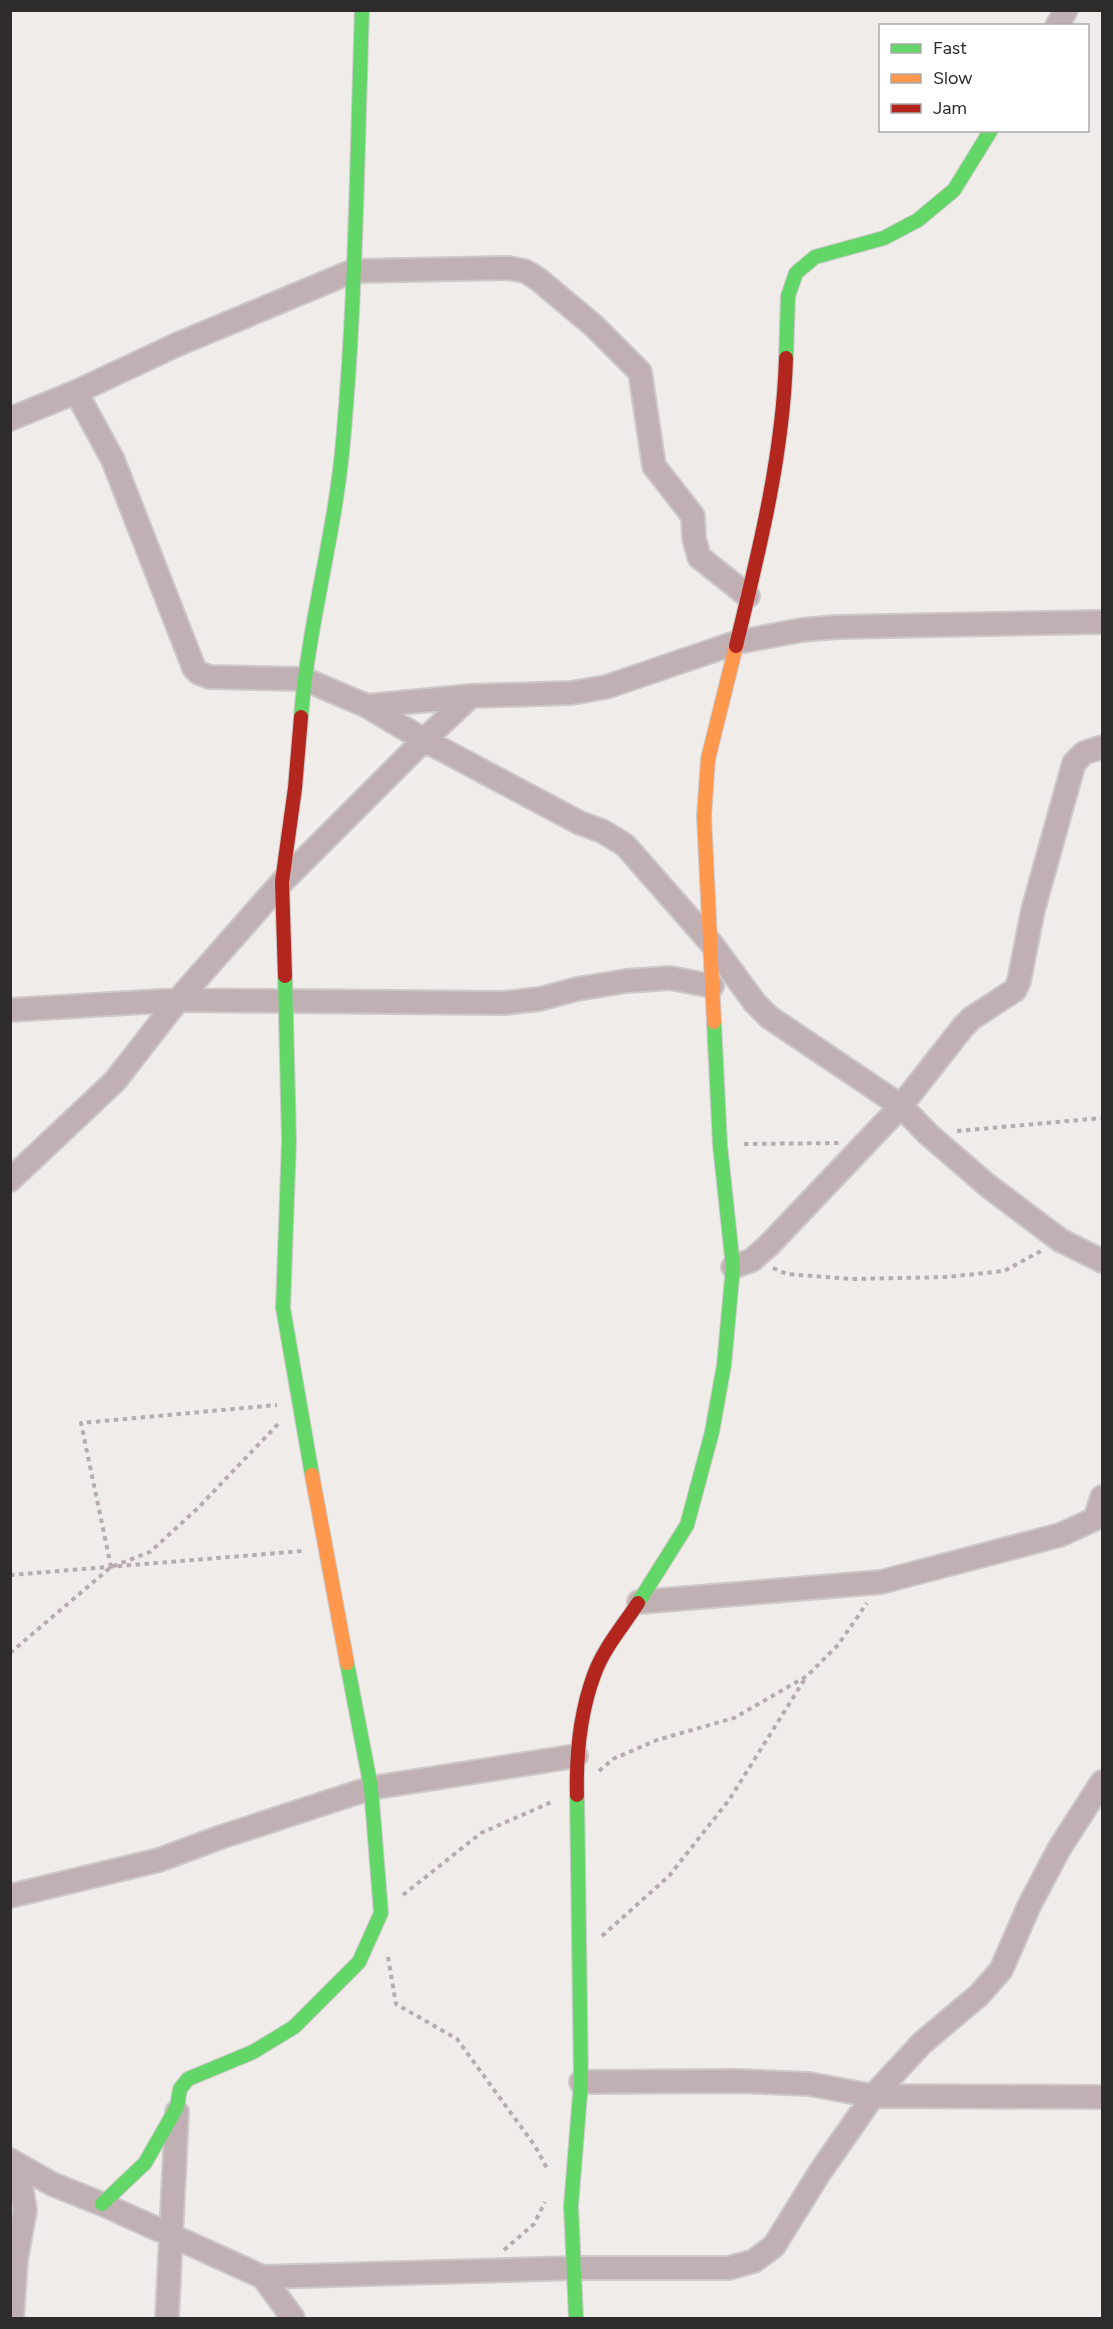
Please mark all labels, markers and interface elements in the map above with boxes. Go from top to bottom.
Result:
legend [879,24,1089,132]
text: Fast [933,37,967,59]
text: Slow [933,67,972,89]
text: Jam [933,97,967,119]

